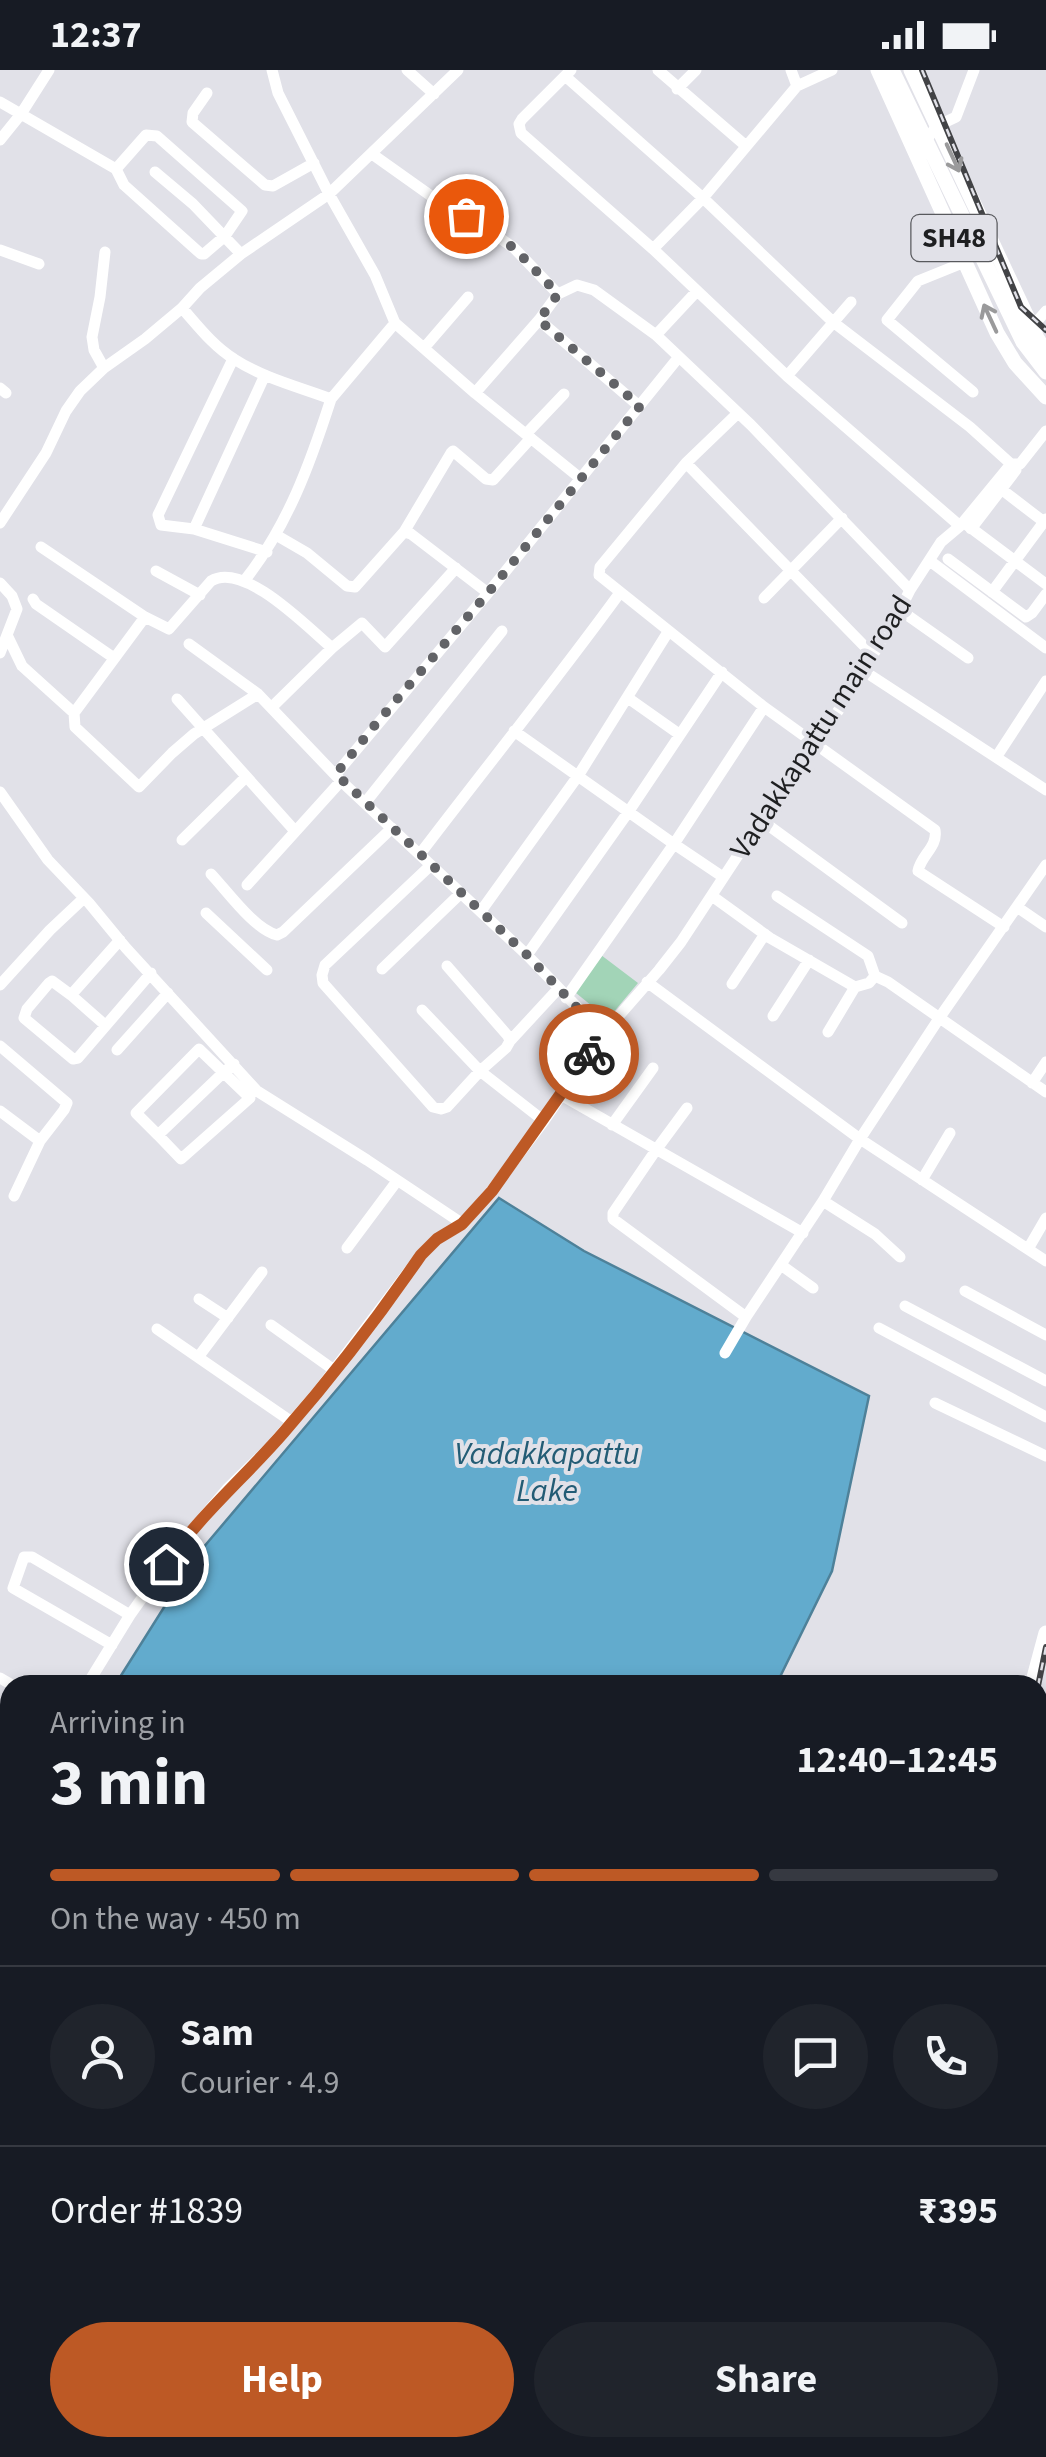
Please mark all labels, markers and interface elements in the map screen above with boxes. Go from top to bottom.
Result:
text: 12:37 [50,8,142,62]
one-way arrow [944,142,963,172]
pin [424,174,509,259]
icon: bag [439,189,494,244]
road number: SH48 [912,215,996,261]
one-way arrow [980,304,999,334]
street label: Vadakkapattu main road [719,587,923,867]
courier [539,1004,639,1104]
icon: bike [562,1027,617,1082]
water label: Vadakkapattu Lake [455,1431,639,1514]
pin [124,1522,209,1607]
icon: home [139,1537,194,1592]
text: Arriving in [50,1700,186,1746]
text: 12:40–12:45 [796,1733,998,1787]
text: 3 min [50,1737,208,1830]
text: On the way · 450 m [50,1896,301,1942]
button: person [50,2004,155,2109]
button: chat [763,2004,868,2109]
button: phone [893,2004,998,2109]
text: Sam [180,2006,254,2060]
text: Courier · 4.9 [180,2060,340,2106]
text: Order #1839 [50,2184,243,2238]
text: ₹395 [918,2184,998,2238]
button: Help [50,2322,514,2437]
button: Share [534,2322,998,2437]

